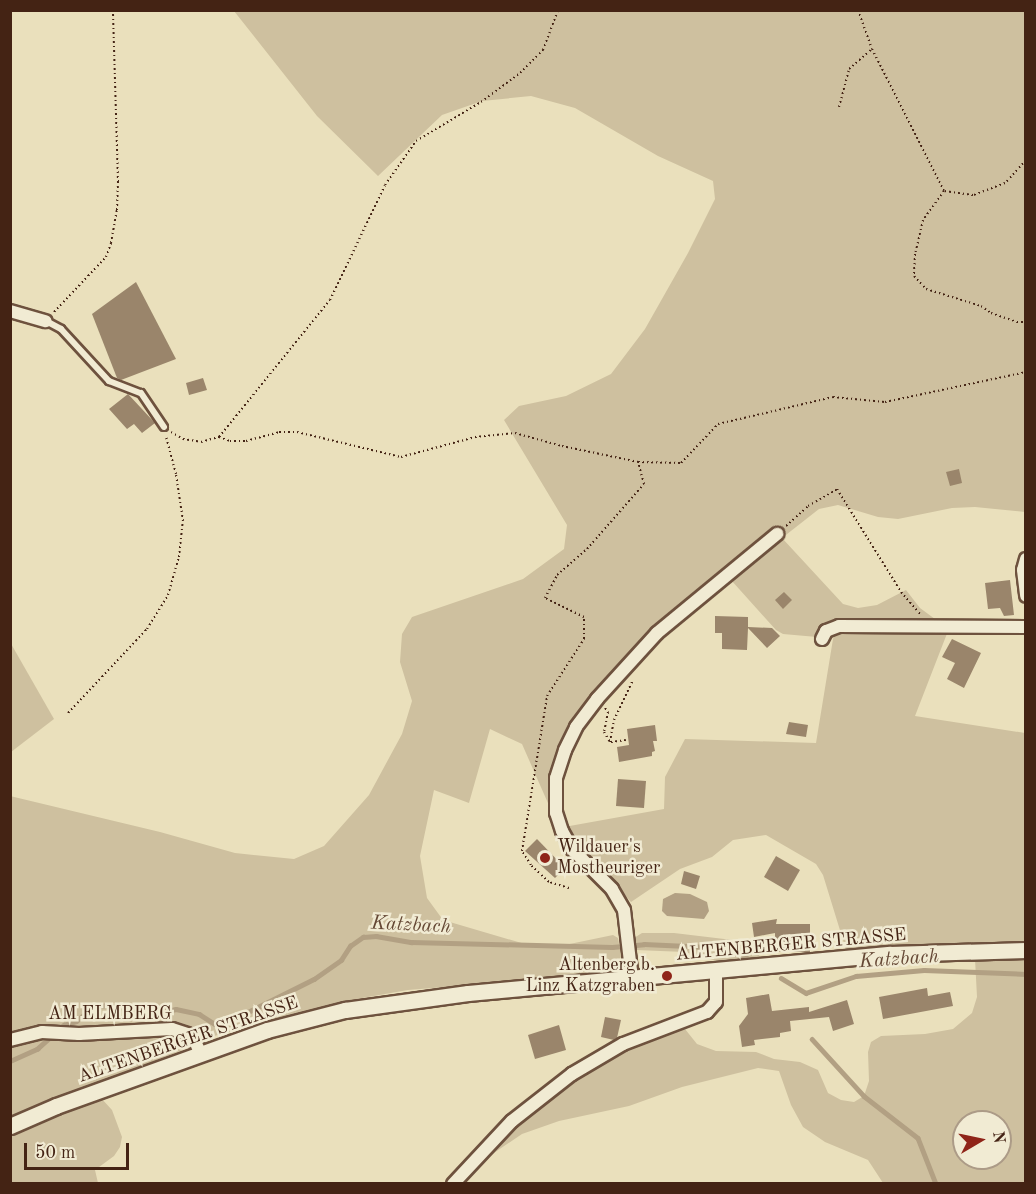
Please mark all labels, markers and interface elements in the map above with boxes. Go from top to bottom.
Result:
place label: Wildauer's Mostheuriger [557,837,660,880]
marker: Wildauer's Mostheuriger [538,851,552,865]
water label: Katzbach [370,912,452,940]
street label: ALTENBERGER STRASSE [675,924,907,966]
water label: Katzbach [858,945,940,975]
place label: Altenberg b. Linz Katzgraben [525,955,655,998]
marker: Altenberg b. Linz Katzgraben [660,969,674,983]
street label: ALTENBERGER STRASSE [75,992,301,1088]
street label: AM ELMBERG [48,1003,172,1025]
north arrow [952,1110,1012,1170]
text: N [989,1130,1007,1145]
scale bar [27,1131,132,1169]
text: 50 m [35,1144,75,1162]

